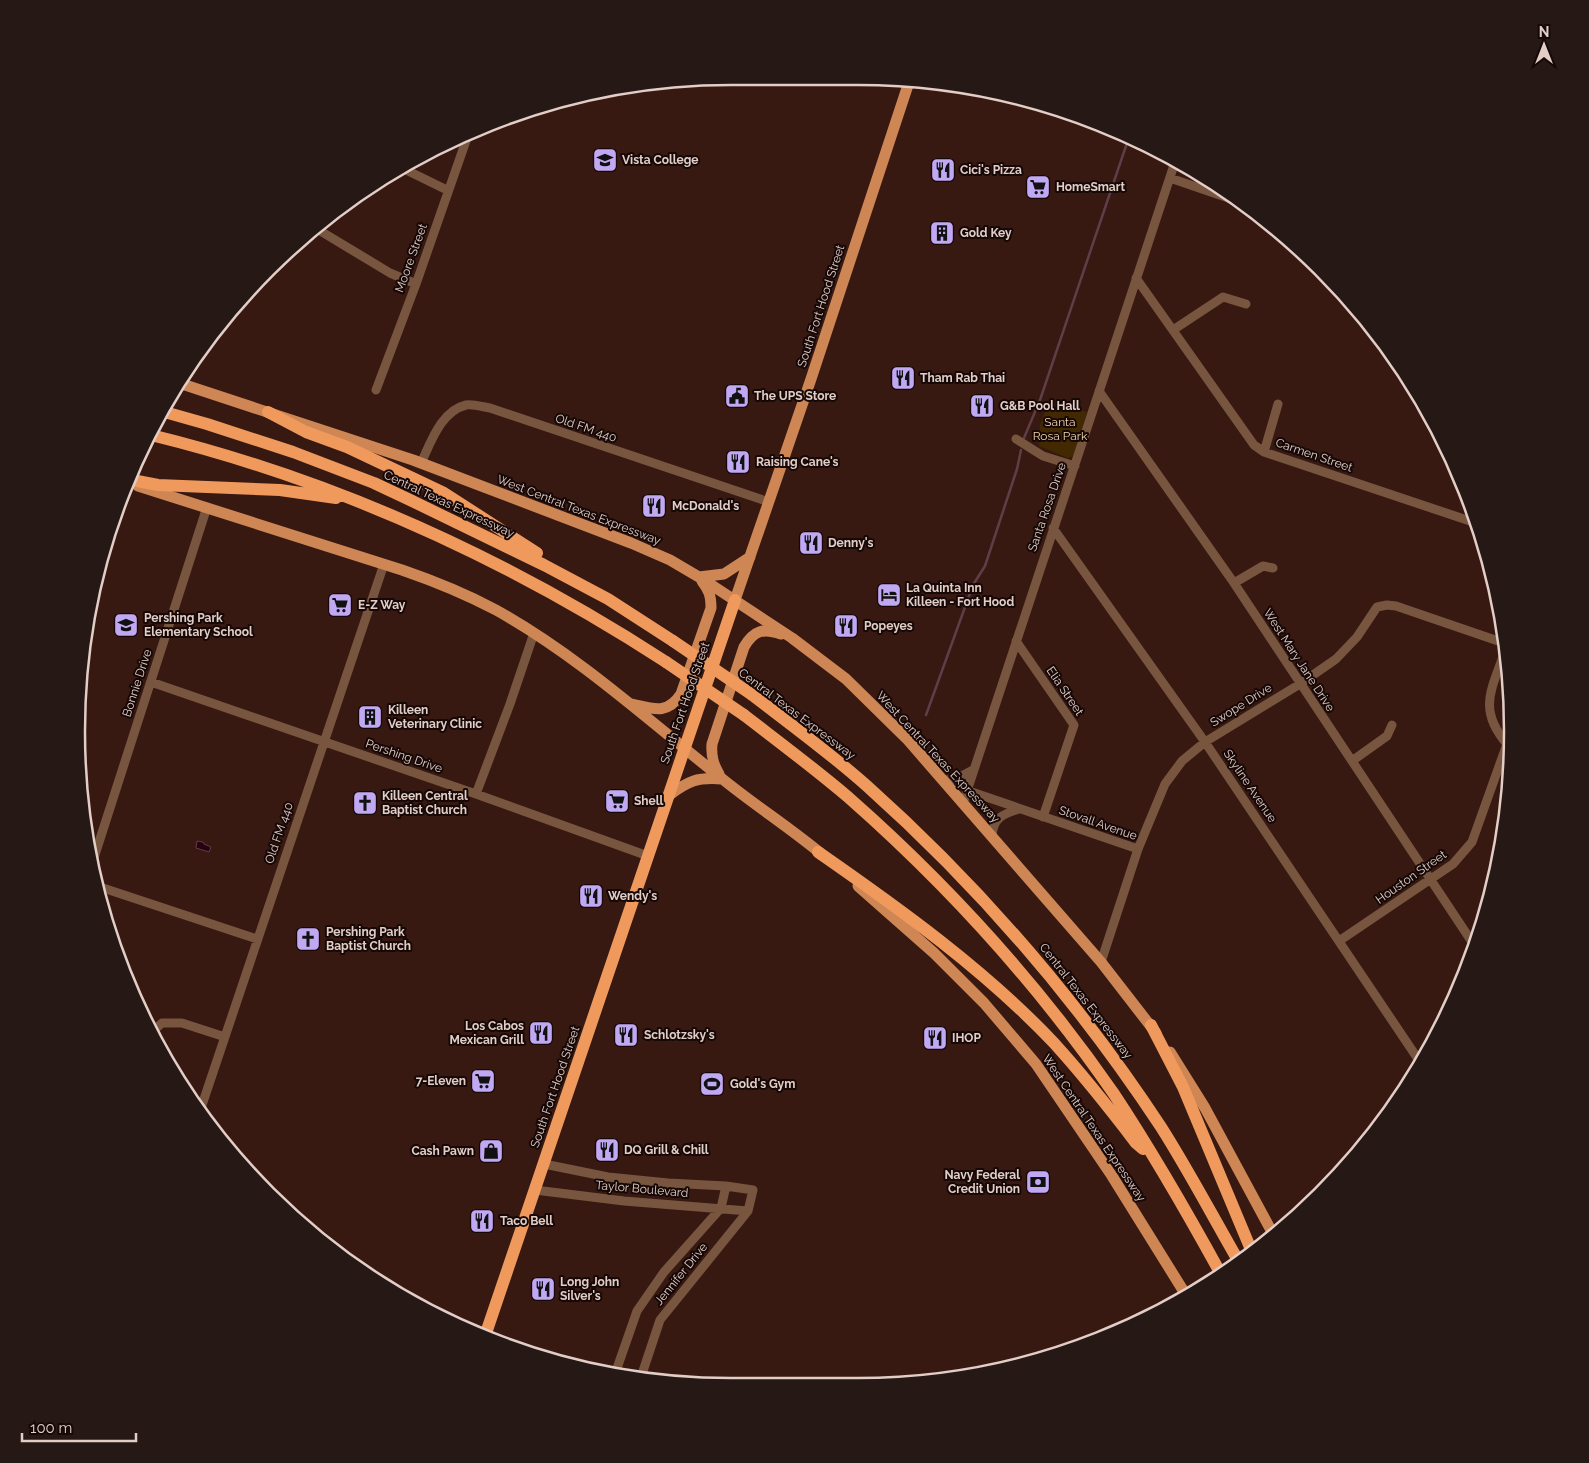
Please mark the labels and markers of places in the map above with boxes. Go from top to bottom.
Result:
school or university icon: Vista College [592,147,618,173]
place label: Vista College [622,153,699,167]
restaurant icon: Cici's Pizza [930,157,956,183]
place label: Cici's Pizza [960,163,1022,177]
supermarket icon: HomeSmart [1025,174,1051,200]
place label: HomeSmart [1056,180,1125,194]
building icon: Gold Key [929,220,955,246]
place label: Gold Key [960,226,1012,240]
restaurant icon: Tham Rab Thai [890,365,916,391]
place label: Tham Rab Thai [920,371,1005,385]
public building icon: The UPS Store [724,383,750,409]
place label: The UPS Store [754,389,836,403]
restaurant icon: G&B Pool Hall [969,393,995,419]
place label: G&B Pool Hall [1000,399,1080,413]
restaurant icon: Raising Cane's [725,449,751,475]
place label: Raising Cane's [756,455,839,469]
restaurant icon: McDonald's [641,493,667,519]
place label: McDonald's [672,499,739,513]
restaurant icon: Denny's [798,530,824,556]
place label: Denny's [828,536,873,550]
place label: La Quinta Inn Killeen - Fort Hood [906,581,1014,609]
hotel icon: La Quinta Inn Killeen - Fort Hood [876,582,902,608]
supermarket icon: E-Z Way [327,592,353,618]
place label: E-Z Way [358,598,406,612]
place label: Pershing Park Elementary School [144,611,253,639]
school or university icon: Pershing Park Elementary School [113,612,139,638]
restaurant icon: Popeyes [833,613,859,639]
place label: Popeyes [864,619,913,633]
place label: Killeen Veterinary Clinic [388,703,482,731]
building icon: Killeen Veterinary Clinic [357,704,383,730]
supermarket icon: Shell [604,788,630,814]
place label: Killeen Central Baptist Church [382,789,468,817]
church icon: Killeen Central Baptist Church [352,790,378,816]
place label: Shell [634,794,664,808]
restaurant icon: Wendy's [578,883,604,909]
place label: Wendy's [608,889,657,903]
place label: Pershing Park Baptist Church [326,925,411,953]
church icon: Pershing Park Baptist Church [295,926,321,952]
place label: Los Cabos Mexican Grill [450,1019,524,1047]
restaurant icon: Los Cabos Mexican Grill [528,1020,554,1046]
restaurant icon: Schlotzsky's [613,1022,639,1048]
restaurant icon: IHOP [922,1025,948,1051]
place label: Schlotzsky's [644,1028,715,1042]
place label: IHOP [952,1031,981,1045]
supermarket icon: 7-Eleven [470,1068,496,1094]
sports icon: Gold's Gym [699,1071,725,1097]
place label: 7-Eleven [416,1074,466,1088]
place label: Gold's Gym [730,1077,795,1091]
restaurant icon: DQ Grill & Chill [594,1137,620,1163]
shop icon: Cash Pawn [478,1138,504,1164]
place label: DQ Grill & Chill [624,1143,709,1157]
place label: Cash Pawn [411,1144,474,1158]
place label: Navy Federal Credit Union [945,1168,1020,1196]
bank icon: Navy Federal Credit Union [1025,1169,1051,1195]
restaurant icon: Taco Bell [469,1208,495,1234]
place label: Taco Bell [500,1214,553,1228]
place label: Long John Silver's [560,1275,619,1303]
restaurant icon: Long John Silver's [530,1276,556,1302]

